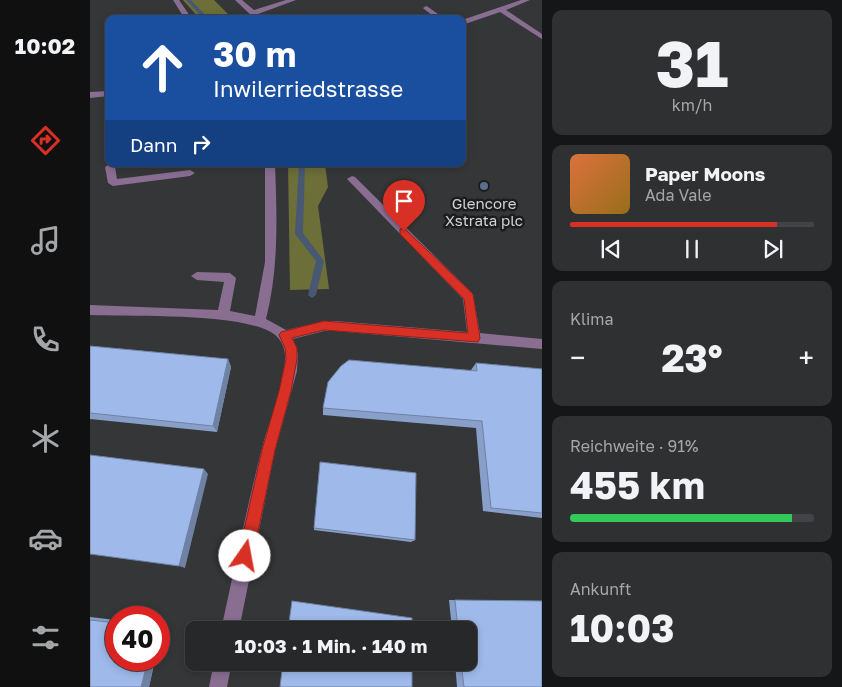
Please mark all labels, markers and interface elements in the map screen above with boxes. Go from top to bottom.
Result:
text: 31 [655,23,729,101]
text: 10:02 [15,32,75,59]
text: 30 m [213,33,296,75]
icon: ahead [130,35,195,100]
text: Inwilerriedstrasse [213,75,403,102]
text: km/h [672,95,712,115]
icon: directions [28,123,63,158]
icon: right [187,130,215,158]
text: Dann [130,133,177,156]
text: Paper Moons [645,162,765,185]
pin [383,180,425,231]
marker: Glencore Xstrata plc [478,180,490,192]
text: Ada Vale [645,185,711,205]
icon: arrive [390,187,418,215]
place label: Glencore Xstrata plc [445,194,523,229]
icon: music [28,223,63,258]
icon: previous [597,235,625,263]
icon: pause [678,235,706,263]
icon: next [759,235,787,263]
text: Klima [570,309,614,329]
icon: phone [28,322,63,357]
text: 23° [661,335,723,380]
text: − [570,341,585,374]
text: + [799,341,814,374]
icon: climate [28,421,63,456]
text: Reichweite · 91% [570,436,698,456]
text: 455 km [570,462,705,507]
icon: car [28,521,63,556]
position arrow [218,529,270,581]
text: Ankunft [570,579,632,599]
text: 10:03 [570,605,674,650]
speed limit sign: 40 [105,606,170,671]
icon: filters [28,620,63,655]
text: 10:03 · 1 Min. · 140 m [235,634,427,657]

